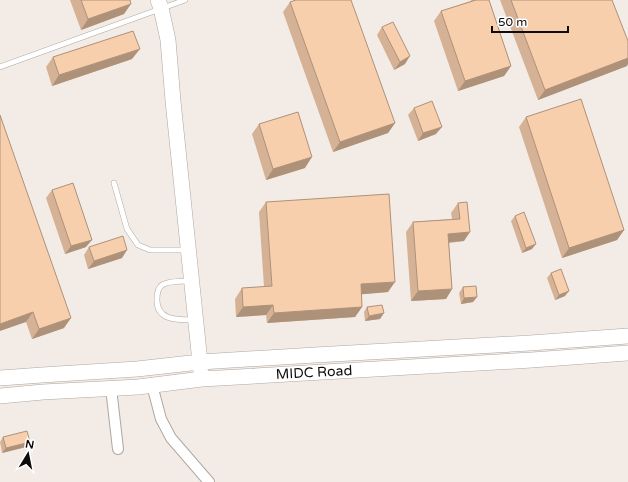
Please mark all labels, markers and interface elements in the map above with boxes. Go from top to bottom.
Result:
scale bar [492,8,568,34]
text: 50 m [498,15,527,29]
street label: MIDC Road [275,362,353,383]
north arrow [8,434,48,474]
text: N [24,437,35,452]

